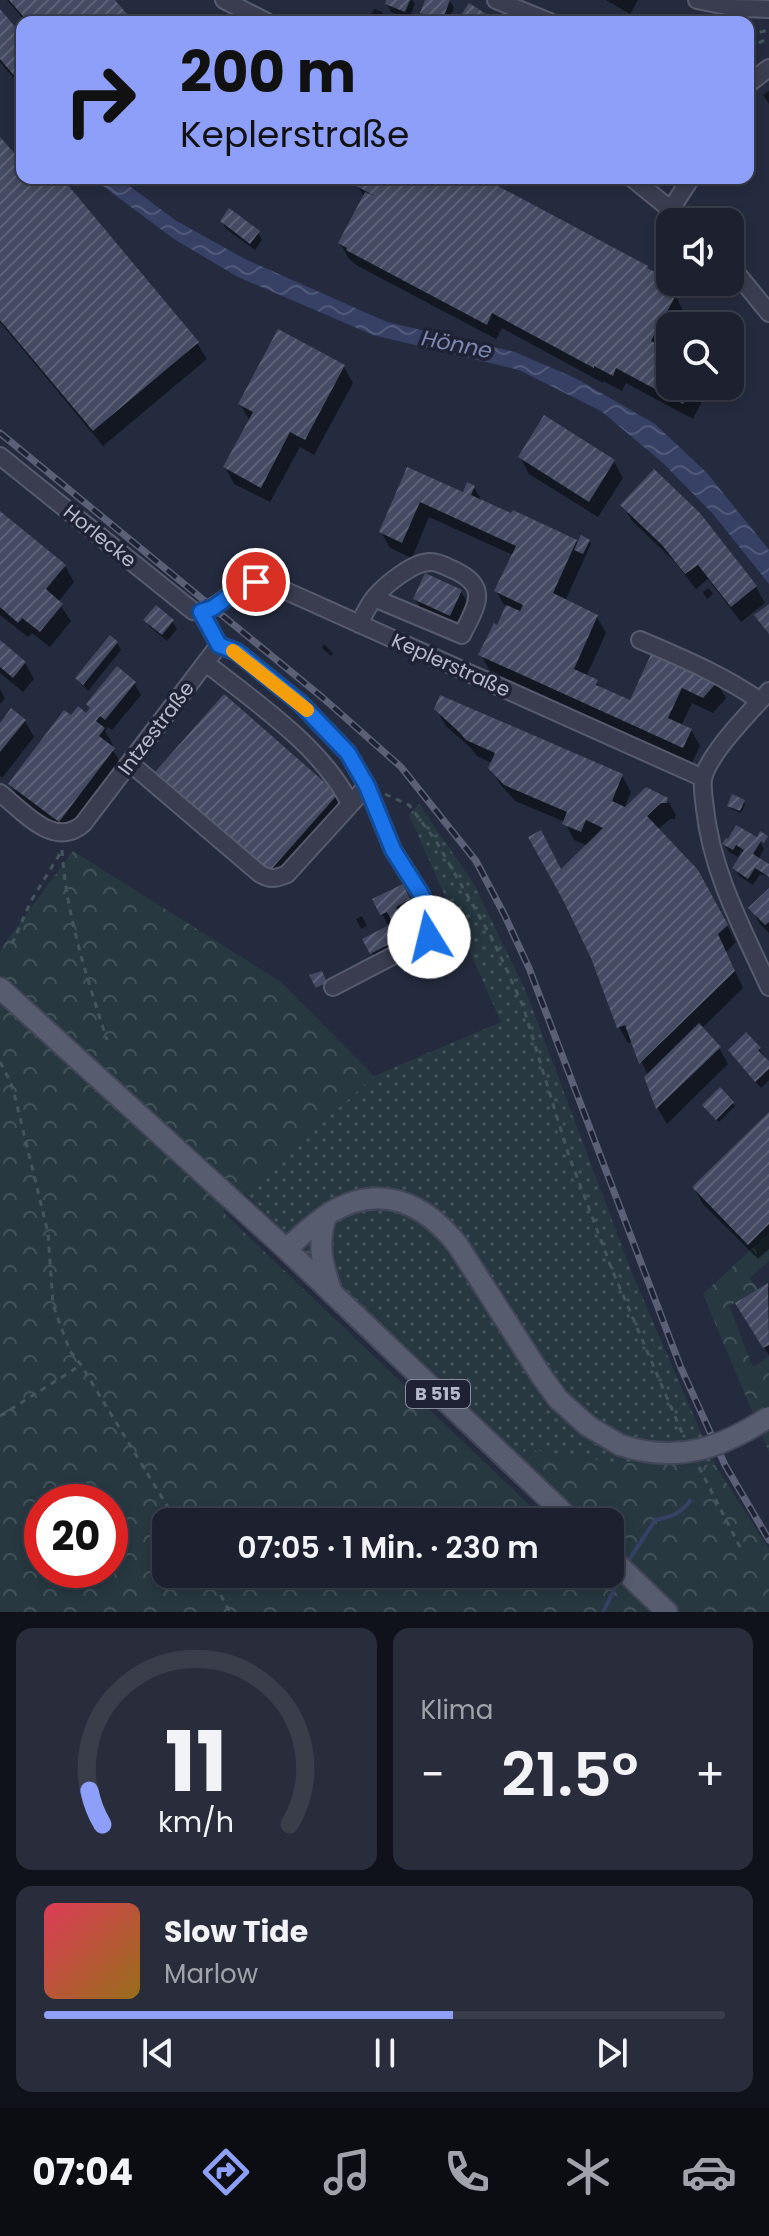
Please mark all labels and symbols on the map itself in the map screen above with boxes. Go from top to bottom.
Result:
water label: Hönne [419,322,495,366]
street label: Horlecke [58,498,142,574]
pin [222,548,290,616]
street label: Keplerstraße [387,626,515,704]
street label: Intzestraße [111,675,201,781]
position arrow [387,895,471,979]
road number: B 515 [406,1380,470,1408]
speed limit sign: 20 [24,1484,128,1588]

